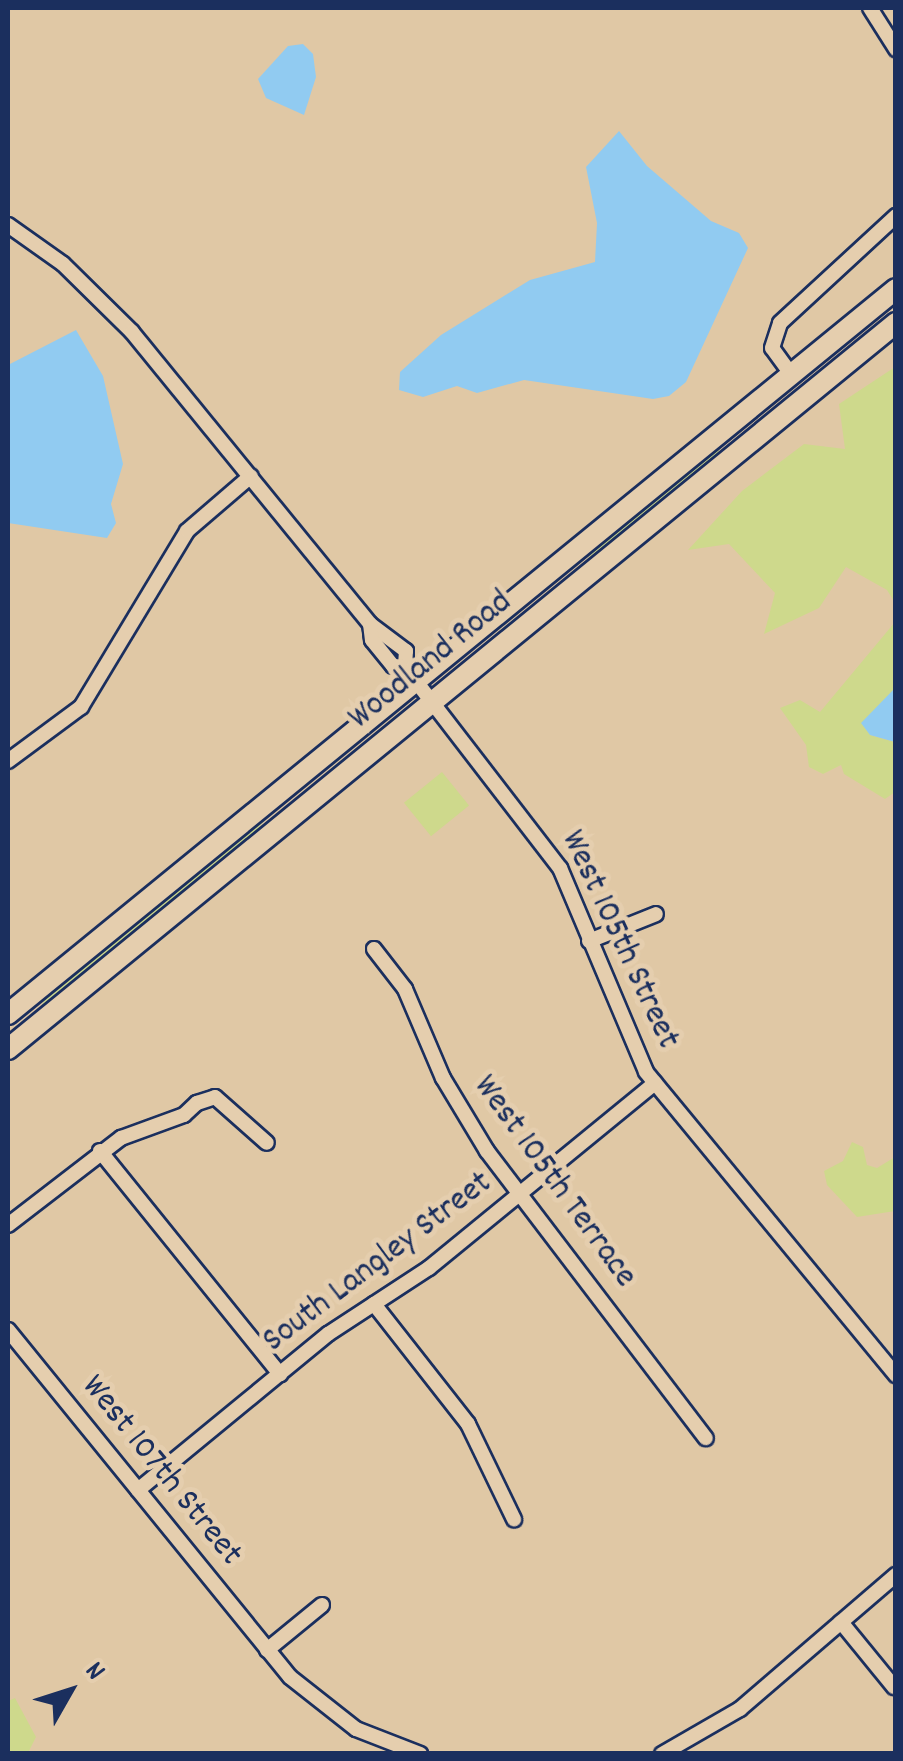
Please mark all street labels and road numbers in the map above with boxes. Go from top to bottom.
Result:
street label: Woodland Road [341,582,521,740]
street label: West 105th Street [550,824,688,1056]
street label: West 105th Terrace [463,1068,645,1296]
street label: South Langley Street [255,1163,501,1363]
street label: West 107th Street [71,1367,251,1575]

